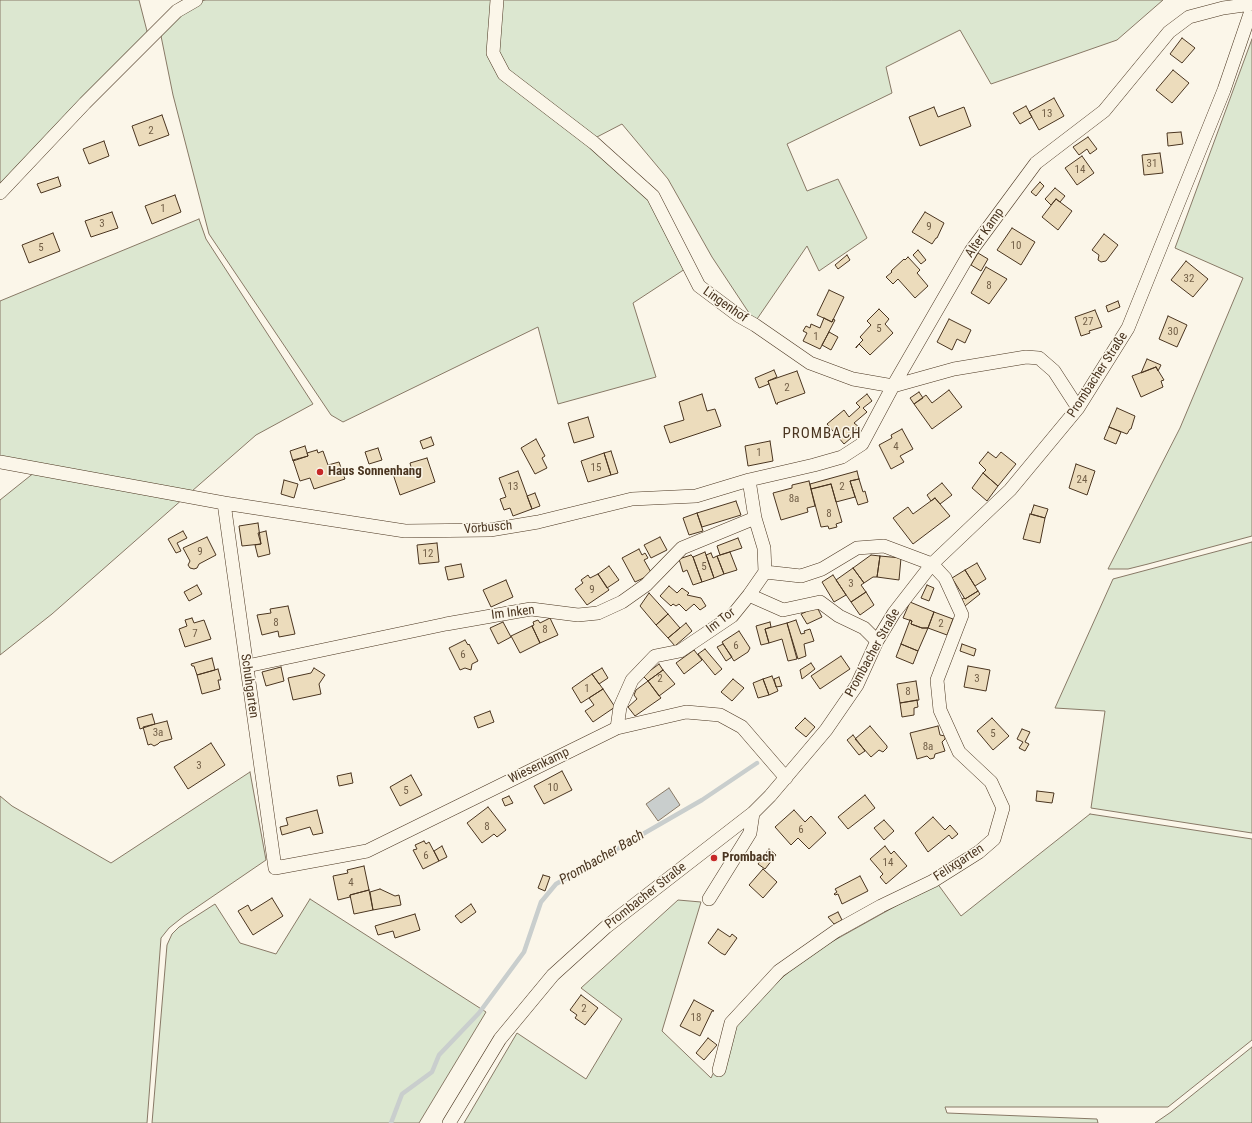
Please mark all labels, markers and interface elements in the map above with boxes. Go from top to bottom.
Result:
house number: 13 [1042,107,1052,121]
house number: 2 [148,124,154,138]
house number: 31 [1147,157,1157,171]
house number: 14 [1075,163,1085,177]
house number: 1 [160,202,166,216]
street label: Alter Kamp [962,205,1008,261]
house number: 3 [99,217,105,231]
house number: 9 [926,220,932,234]
house number: 10 [1011,239,1021,253]
house number: 5 [38,241,44,255]
house number: 32 [1184,272,1194,286]
house number: 8 [986,279,992,293]
street label: Lingenhof [700,284,750,326]
house number: 27 [1083,315,1093,329]
house number: 5 [876,322,882,336]
house number: 30 [1168,325,1178,339]
street label: Prombacher Straße [1065,329,1131,421]
house number: 1 [813,330,819,344]
house number: 2 [784,381,790,395]
district label: PROMBACH [782,425,862,443]
house number: 4 [893,440,899,454]
house number: 1 [756,446,762,460]
house number: 15 [591,461,601,475]
place label: Haus Sonnenhang [328,464,422,480]
marker: Haus Sonnenhang [315,467,325,477]
house number: 24 [1077,473,1087,487]
house number: 13 [508,480,518,494]
house number: 2 [839,480,845,494]
house number: 8a [789,492,799,506]
house number: 8 [826,507,832,521]
street label: Vorbusch [463,518,513,538]
house number: 9 [197,545,203,559]
house number: 12 [423,547,433,561]
house number: 5 [701,560,707,574]
house number: 3 [848,577,854,591]
house number: 9 [589,583,595,597]
street label: Im Inken [490,603,536,623]
street label: Im Tor [703,605,739,637]
street label: Prombacher Straße [842,606,904,700]
house number: 8 [273,616,279,630]
house number: 2 [938,617,944,631]
house number: 8 [542,623,548,637]
house number: 7 [192,627,198,641]
house number: 6 [733,639,739,653]
house number: 6 [460,648,466,662]
street label: Schuhgarten [237,653,261,719]
house number: 2 [657,672,663,686]
house number: 3 [974,672,980,686]
house number: 1 [584,682,590,696]
house number: 8 [905,685,911,699]
house number: 3a [153,726,163,740]
house number: 5 [990,727,996,741]
house number: 8a [923,740,933,754]
street label: Wiesenkamp [506,745,572,787]
house number: 3 [196,759,202,773]
house number: 10 [548,781,558,795]
house number: 5 [403,784,409,798]
house number: 8 [484,820,490,834]
house number: 6 [798,823,804,837]
water label: Prombacher Bach [557,827,647,889]
street label: Felixgarten [931,841,987,885]
house number: 6 [423,849,429,863]
place label: Prombach [722,850,775,866]
marker: Prombach [709,853,719,863]
house number: 14 [883,856,893,870]
street label: Prombacher Straße [602,859,690,933]
house number: 4 [348,876,354,890]
house number: 2 [581,1002,587,1016]
house number: 18 [691,1011,701,1025]

